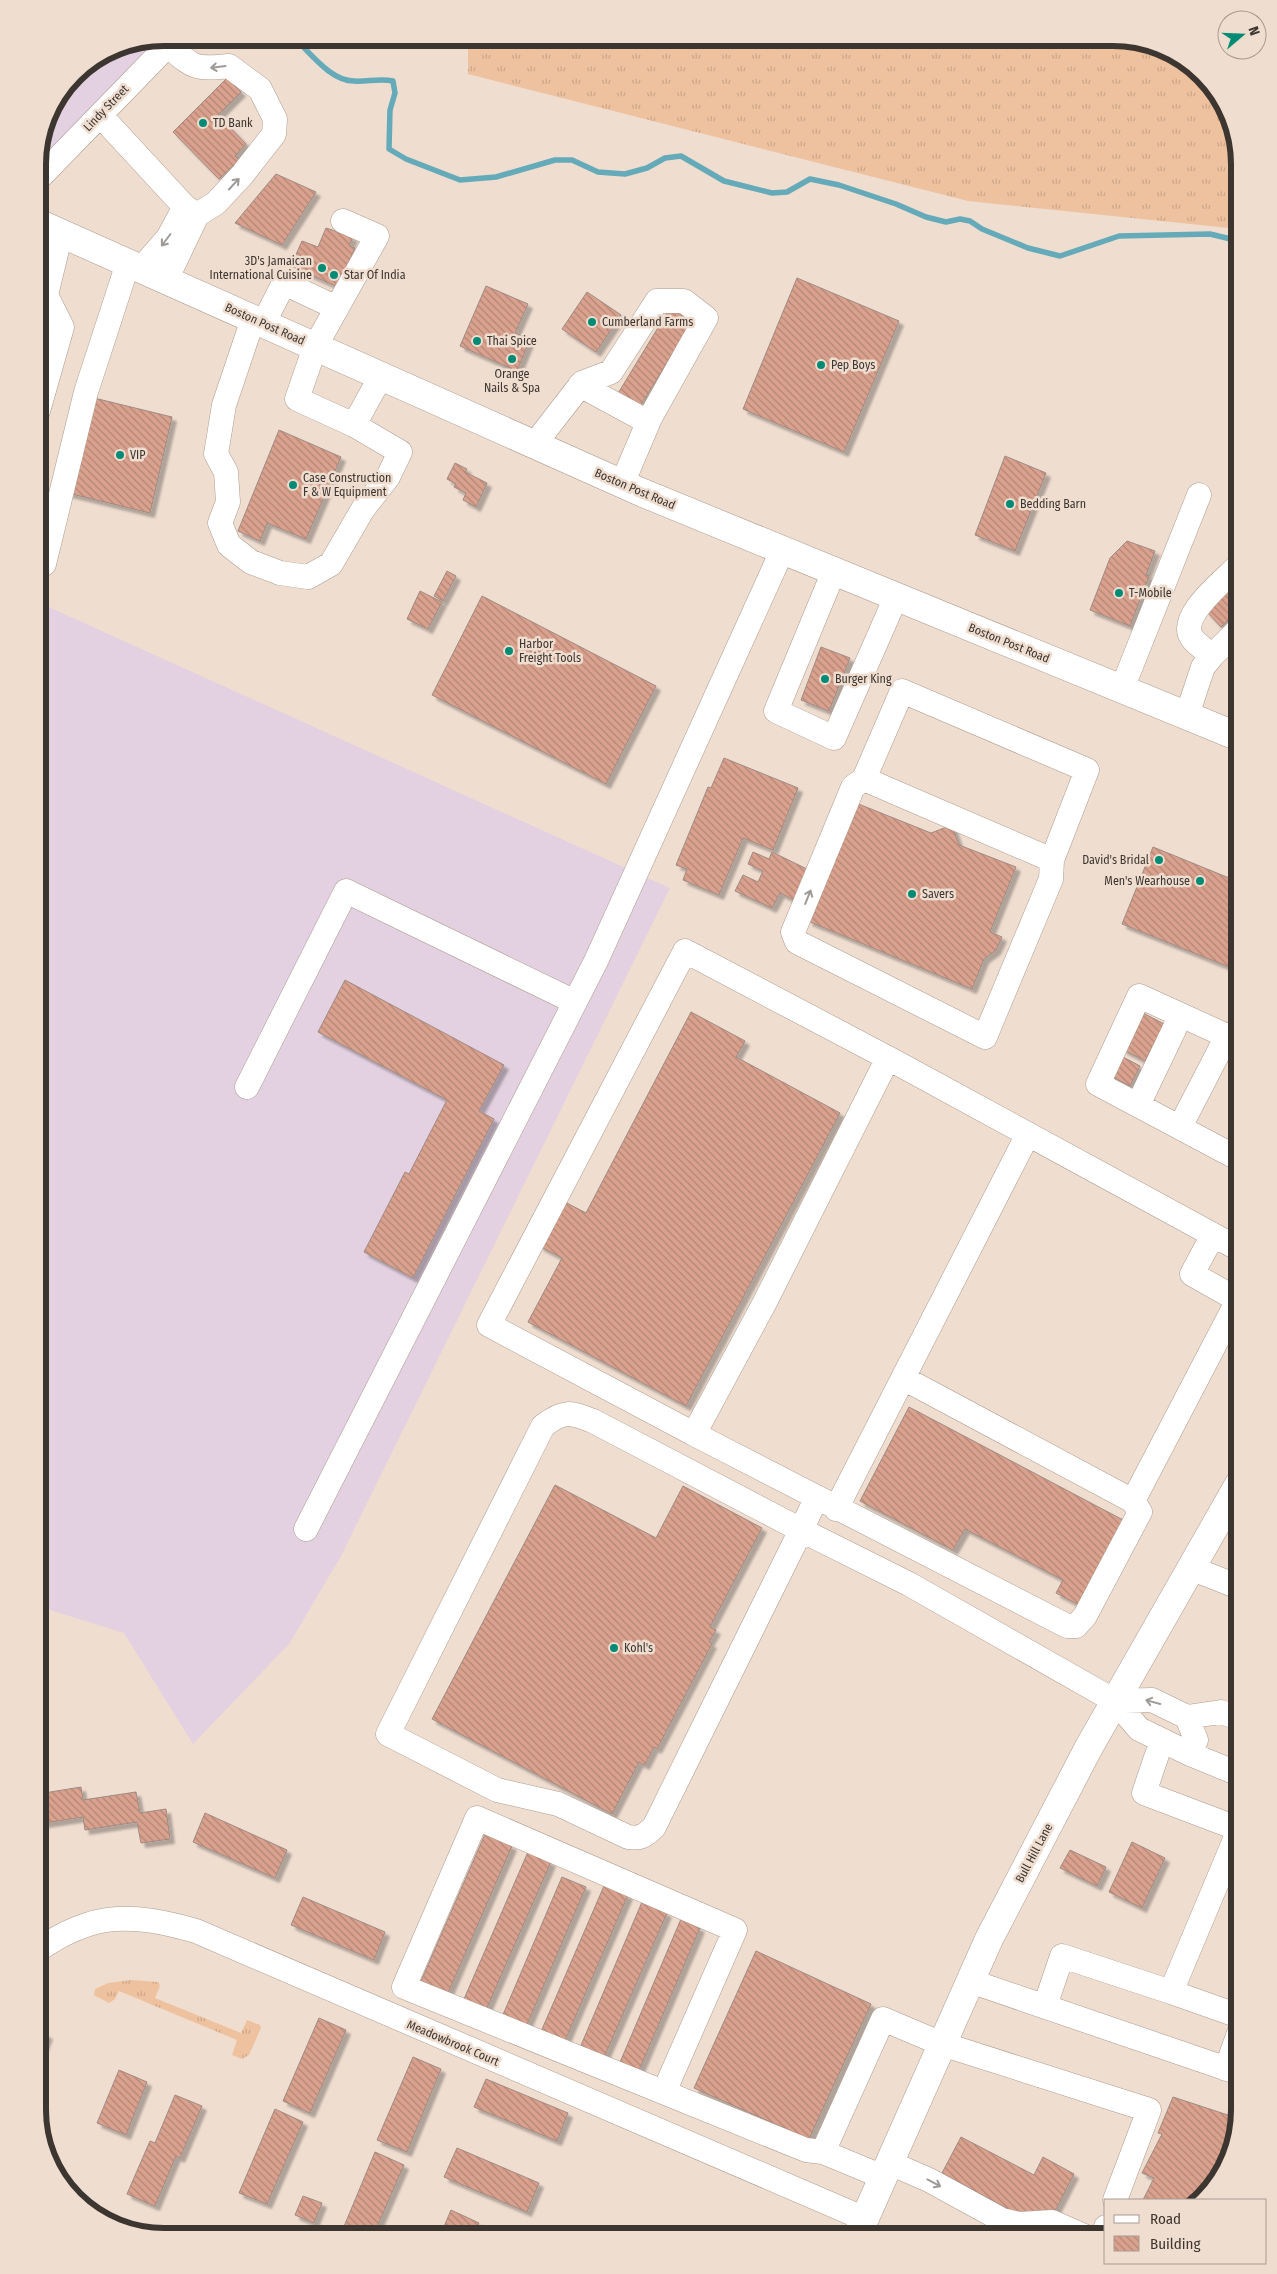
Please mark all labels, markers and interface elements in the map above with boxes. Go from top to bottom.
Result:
north arrow [1217,10,1267,60]
text: N [1244,24,1263,38]
one-way arrow [210,62,226,72]
street label: Lindy Street [81,82,132,134]
place label: TD Bank [213,116,253,130]
marker: TD Bank [197,117,209,129]
one-way arrow [228,177,240,190]
one-way arrow [161,233,171,247]
place label: 3D's Jamaican International Cuisine [210,254,312,282]
marker: 3D's Jamaican International Cuisine [316,262,328,274]
place label: Star Of India [344,268,406,282]
marker: Star Of India [328,269,340,281]
street label: Boston Post Road [223,300,307,348]
place label: Cumberland Farms [602,315,693,329]
marker: Cumberland Farms [586,316,598,328]
place label: Thai Spice [487,334,537,348]
marker: Thai Spice [471,335,483,347]
marker: Orange Nails & Spa [506,353,518,365]
place label: Pep Boys [831,358,875,372]
marker: Pep Boys [815,359,827,371]
place label: Orange Nails & Spa [484,367,540,395]
place label: VIP [130,448,146,462]
marker: VIP [114,449,126,461]
street label: Boston Post Road [593,466,677,512]
place label: Case Construction F & W Equipment [303,471,391,499]
marker: Case Construction F & W Equipment [287,479,299,491]
place label: Bedding Barn [1020,497,1086,511]
marker: Bedding Barn [1004,498,1016,510]
place label: T-Mobile [1129,586,1172,600]
marker: T-Mobile [1113,587,1125,599]
street label: Boston Post Road [966,620,1052,666]
place label: Harbor Freight Tools [519,637,581,665]
marker: Harbor Freight Tools [503,645,515,657]
place label: Burger King [835,672,892,686]
marker: Burger King [819,673,831,685]
place label: David's Bridal [1082,853,1149,867]
marker: David's Bridal [1153,854,1165,866]
place label: Men's Wearhouse [1104,874,1190,888]
marker: Men's Wearhouse [1194,875,1206,887]
place label: Savers [922,887,954,901]
marker: Savers [906,888,918,900]
one-way arrow [804,890,813,905]
place label: Kohl's [624,1641,653,1655]
marker: Kohl's [608,1642,620,1654]
one-way arrow [1145,1697,1161,1706]
street label: Bull Hill Lane [1013,1821,1055,1885]
street label: Meadowbrook Court [405,2017,501,2069]
one-way arrow [927,2178,942,2188]
legend [1104,2199,1267,2264]
text: Road [1150,2210,1181,2228]
text: Building [1150,2235,1201,2253]

